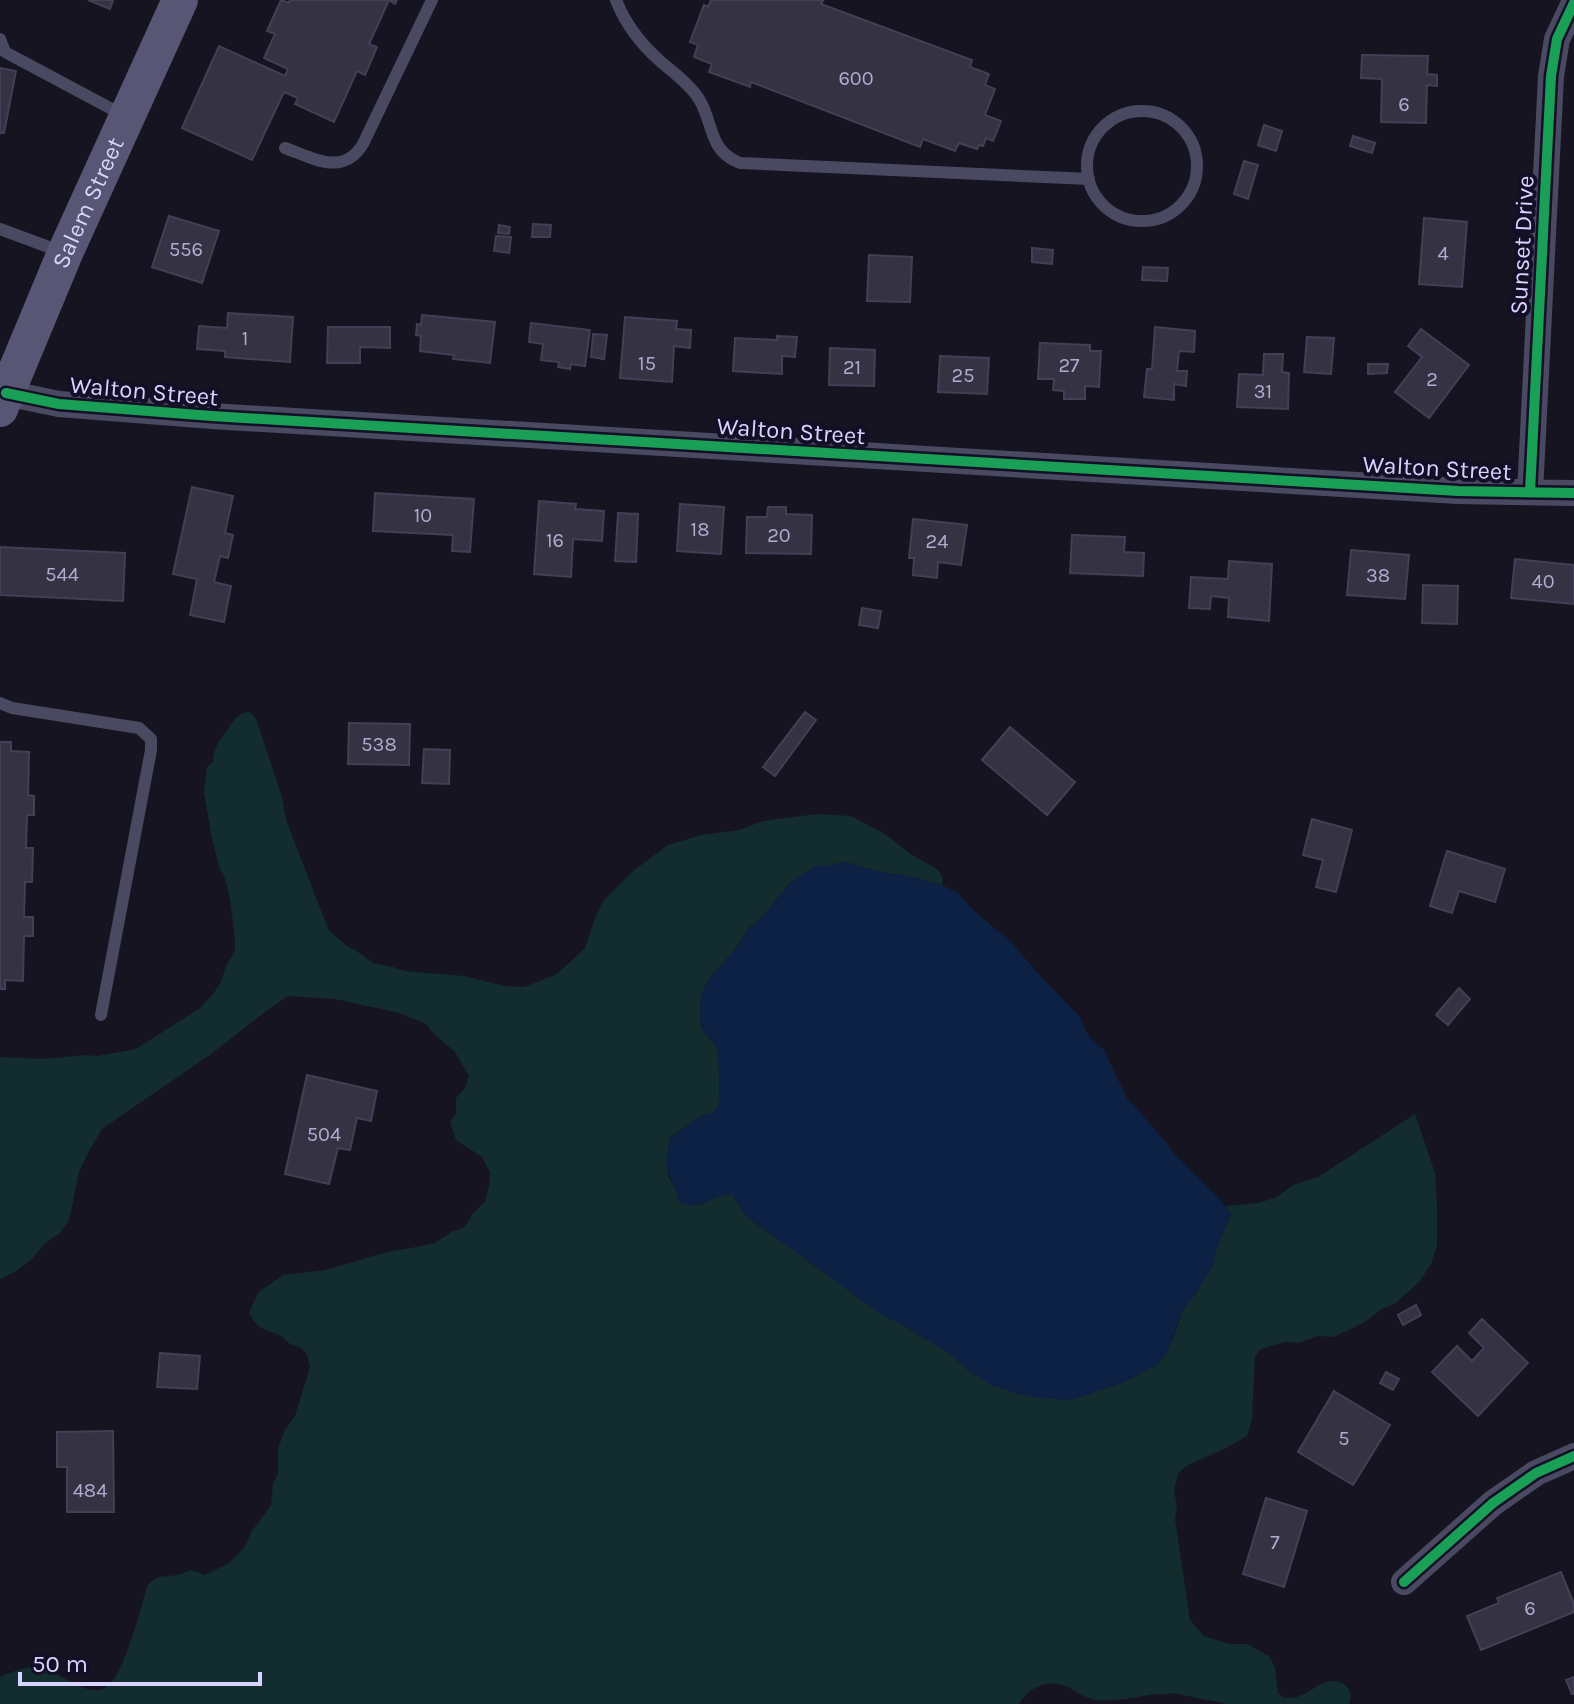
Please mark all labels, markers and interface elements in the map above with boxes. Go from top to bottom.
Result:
house number: 600 [838,67,874,90]
house number: 6 [1398,93,1410,116]
street label: Salem Street [46,133,130,273]
street label: Sunset Drive [1504,175,1540,315]
house number: 556 [169,238,203,261]
house number: 4 [1437,242,1449,265]
house number: 1 [242,327,248,350]
house number: 15 [638,352,656,375]
house number: 27 [1059,354,1080,377]
house number: 21 [843,356,861,379]
house number: 25 [952,364,974,387]
house number: 2 [1426,368,1438,391]
street label: Walton Street [69,371,219,411]
house number: 31 [1254,380,1272,403]
street label: Walton Street [716,412,866,450]
street label: Walton Street [1362,450,1512,486]
house number: 10 [414,504,432,527]
house number: 18 [691,518,709,541]
house number: 20 [767,524,791,547]
house number: 16 [546,529,564,552]
house number: 24 [926,530,948,553]
house number: 544 [45,563,79,586]
house number: 38 [1366,564,1390,587]
house number: 40 [1531,570,1555,593]
house number: 538 [361,733,397,756]
house number: 504 [307,1123,341,1146]
house number: 5 [1338,1427,1350,1450]
house number: 484 [73,1479,107,1502]
house number: 7 [1270,1531,1280,1554]
house number: 6 [1524,1597,1536,1620]
scale bar [20,1636,260,1686]
text: 50 m [32,1650,88,1678]

